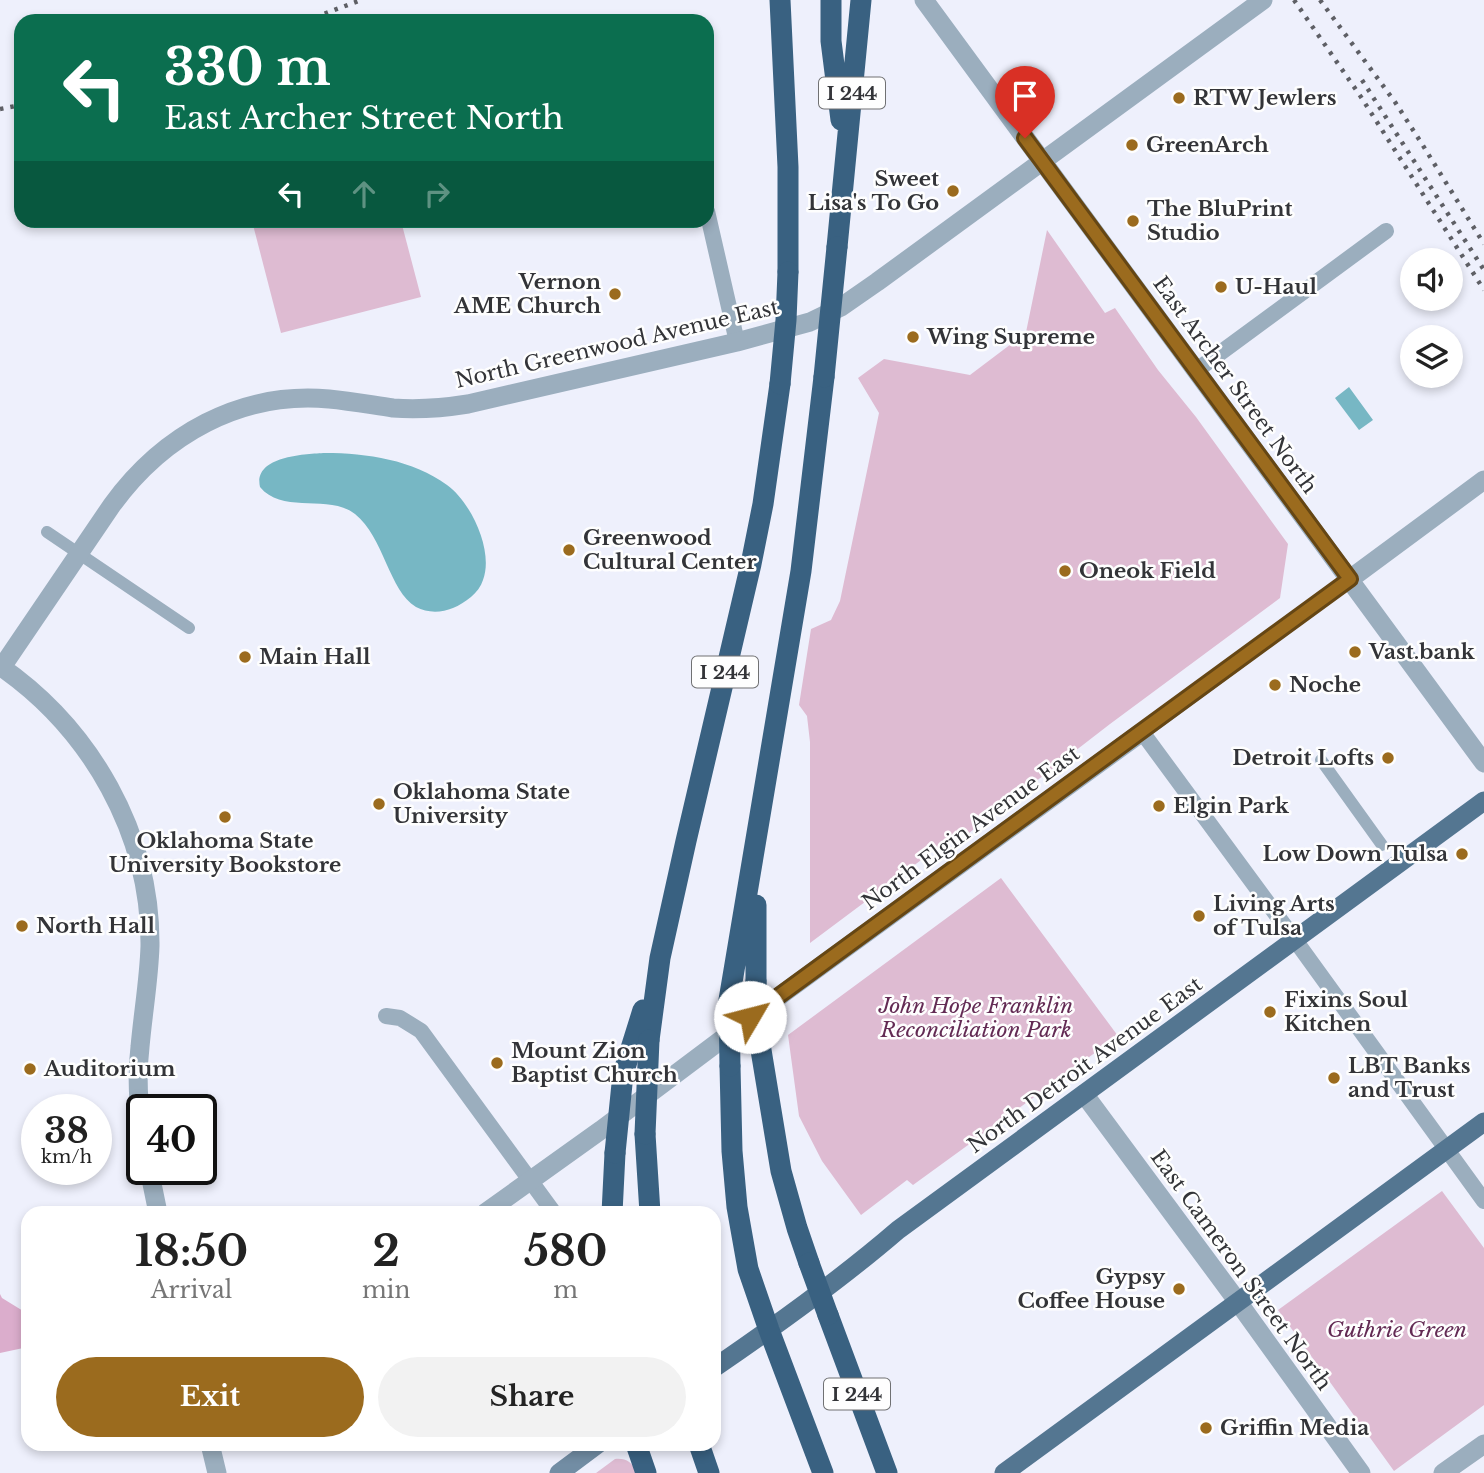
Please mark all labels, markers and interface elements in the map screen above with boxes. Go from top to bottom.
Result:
text: 330 m [164,37,331,98]
icon: left [49,42,140,133]
pin [995,66,1055,138]
icon: arrive [1006,77,1044,115]
road number: I 244 [819,78,885,108]
place label: RTW Jewlers [1193,85,1337,111]
marker: RTW Jewlers [1171,90,1187,106]
text: East Archer Street North [164,98,564,138]
place label: GreenArch [1146,132,1269,158]
marker: GreenArch [1124,137,1140,153]
place label: Sweet Lisa's To Go [808,166,939,216]
icon: left [272,175,310,213]
icon: ahead [345,175,383,213]
icon: right [418,175,456,213]
marker: Sweet Lisa's To Go [945,183,961,199]
place label: The BluPrint Studio [1147,196,1293,246]
marker: The BluPrint Studio [1125,213,1141,229]
map controls [1400,248,1463,388]
button: sound [1400,248,1463,311]
place label: Vernon AME Church [453,269,601,319]
street label: East Archer Street North [1147,271,1323,499]
place label: U-Haul [1235,274,1317,300]
marker: U-Haul [1213,279,1229,295]
marker: Vernon AME Church [607,286,623,302]
street label: North Greenwood Avenue East [453,294,781,394]
place label: Wing Supreme [926,324,1095,350]
button: layers [1400,325,1463,388]
marker: Wing Supreme [905,329,921,345]
place label: Greenwood Cultural Center [583,525,757,575]
marker: Greenwood Cultural Center [561,542,577,558]
place label: Oneok Field [1079,558,1216,584]
marker: Oneok Field [1057,563,1073,579]
place label: Vast.bank [1368,639,1476,665]
place label: Main Hall [259,644,371,670]
marker: Vast.bank [1347,644,1363,660]
marker: Main Hall [237,649,253,665]
road number: I 244 [692,656,758,688]
place label: Noche [1289,672,1361,698]
marker: Noche [1267,677,1283,693]
street label: North Elgin Avenue East [857,740,1085,916]
place label: Detroit Lofts [1232,745,1374,771]
marker: Detroit Lofts [1380,750,1396,766]
place label: Oklahoma State University [393,779,570,829]
place label: Elgin Park [1173,793,1290,819]
marker: Oklahoma State University [371,796,387,812]
marker: Elgin Park [1151,798,1167,814]
marker: Oklahoma State University Bookstore [217,809,233,825]
place label: Oklahoma State University Bookstore [109,828,341,878]
place label: Low Down Tulsa [1262,841,1448,867]
marker: Low Down Tulsa [1454,846,1470,862]
place label: Living Arts of Tulsa [1213,891,1335,941]
marker: Living Arts of Tulsa [1191,908,1207,924]
place label: North Hall [36,913,155,939]
marker: North Hall [14,918,30,934]
street label: North Detroit Avenue East [963,971,1207,1159]
position arrow [713,980,787,1054]
place label: Fixins Soul Kitchen [1284,987,1409,1037]
park label: John Hope Franklin Reconciliation Park [878,993,1073,1043]
marker: Fixins Soul Kitchen [1262,1004,1278,1020]
place label: Mount Zion Baptist Church [511,1038,678,1088]
place label: LBT Banks and Trust [1348,1053,1471,1103]
marker: Mount Zion Baptist Church [489,1055,505,1071]
place label: Auditorium [43,1056,176,1082]
marker: Auditorium [22,1061,38,1077]
marker: LBT Banks and Trust [1326,1070,1342,1086]
speed limit sign: 40 [126,1094,217,1185]
text: 38 [44,1109,89,1152]
street label: East Cameron Street North [1145,1145,1337,1395]
text: km/h [41,1146,92,1168]
text: 18:50 [135,1225,248,1277]
text: 2 [372,1225,400,1277]
text: 580 [524,1225,607,1277]
place label: Gypsy Coffee House [1018,1264,1165,1314]
text: Arrival [151,1276,232,1304]
text: min [362,1276,410,1304]
text: m [553,1276,578,1304]
marker: Gypsy Coffee House [1171,1281,1187,1297]
park label: Guthrie Green [1327,1317,1467,1343]
button: Exit [56,1357,364,1437]
button: Share [378,1357,686,1437]
road number: I 244 [824,1378,890,1410]
place label: Griffin Media [1220,1415,1369,1441]
marker: Griffin Media [1198,1420,1214,1436]

